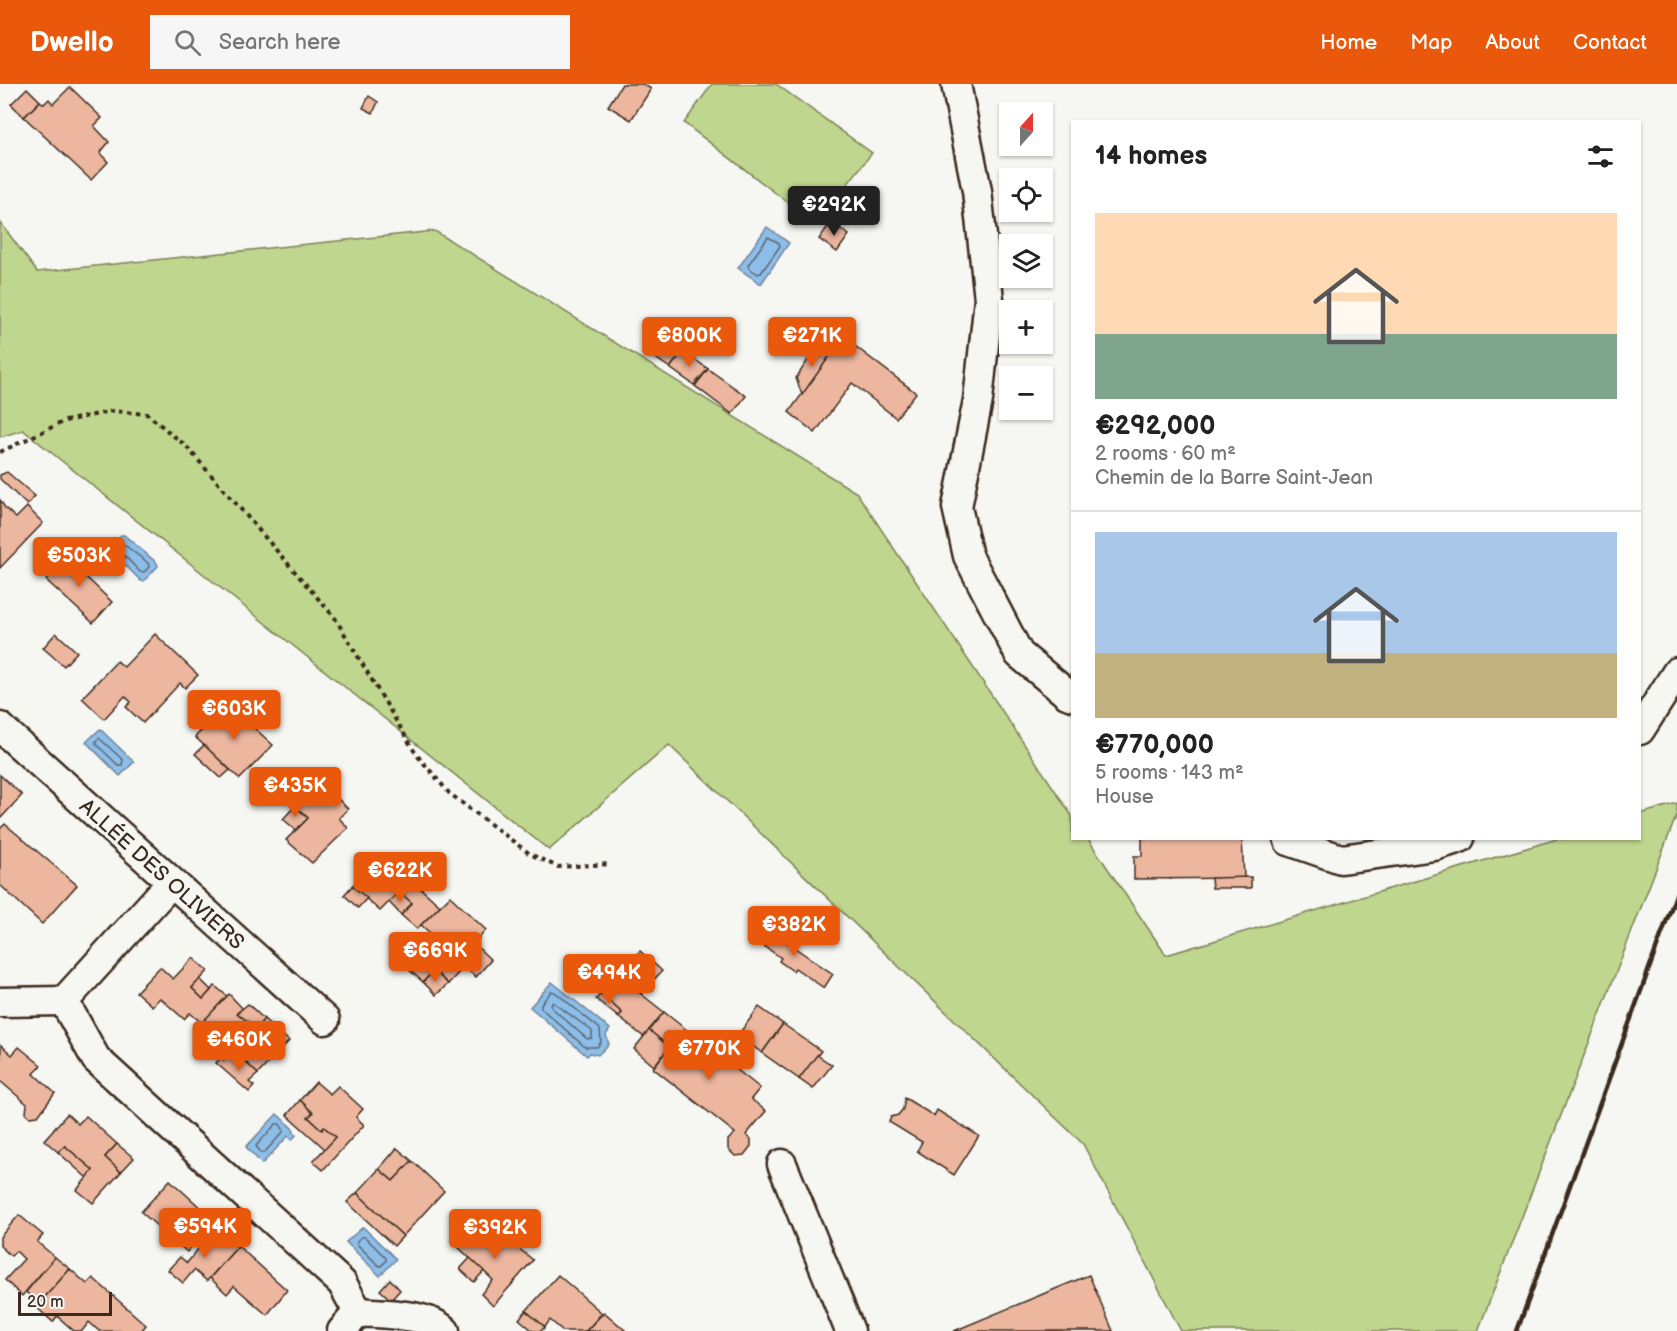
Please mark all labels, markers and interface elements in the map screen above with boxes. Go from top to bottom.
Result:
search box [150,15,570,69]
text: Dwello [30,26,114,59]
icon: search [171,26,204,59]
text: Search here [219,29,341,56]
text: Home [1320,30,1377,55]
text: Map [1410,30,1452,55]
text: About [1485,30,1540,55]
text: Contact [1573,30,1647,55]
north arrow [999,102,1053,156]
map controls [999,102,1053,420]
icon: filters [1584,140,1617,173]
text: 14 homes [1095,141,1207,172]
button: locate [999,168,1053,222]
pin: €292K [792,186,876,237]
text: €292K [802,193,866,217]
button: layers [999,234,1053,288]
icon: home [1302,252,1410,360]
button: + [999,300,1053,354]
pin: €800K [647,317,731,368]
pin: €271K [770,317,854,368]
text: €800K [656,324,722,348]
text: €271K [782,324,842,348]
button: − [999,366,1053,420]
text: €292,000 [1095,411,1215,442]
text: 2 rooms · 60 m² [1095,442,1236,466]
text: Chemin de la Barre Saint-Jean [1095,466,1373,490]
pin: €503K [37,537,121,588]
text: €503K [47,544,111,568]
icon: home [1302,571,1410,679]
pin: €603K [192,690,276,741]
text: €603K [202,697,266,721]
text: €770,000 [1095,730,1214,761]
text: 5 rooms · 143 m² [1095,761,1244,785]
pin: €435K [253,767,337,818]
text: €435K [263,774,327,798]
text: House [1095,785,1154,809]
street label: ALLÉE DES OLIVIERS [74,794,249,955]
pin: €622K [358,852,442,903]
text: €622K [368,859,432,883]
pin: €382K [752,906,836,957]
text: €382K [762,913,826,937]
pin: €669K [393,932,477,983]
text: €669K [403,939,467,963]
pin: €494K [567,954,651,1005]
text: €494K [577,961,641,985]
pin: €460K [197,1021,281,1072]
text: €460K [206,1028,272,1052]
pin: €770K [667,1030,751,1081]
text: €770K [677,1037,741,1061]
pin: €594K [163,1208,247,1259]
pin: €392K [453,1209,537,1260]
text: €594K [173,1215,237,1239]
text: €392K [463,1216,527,1240]
scale bar [18,1289,112,1316]
text: 20 m [27,1293,63,1312]

